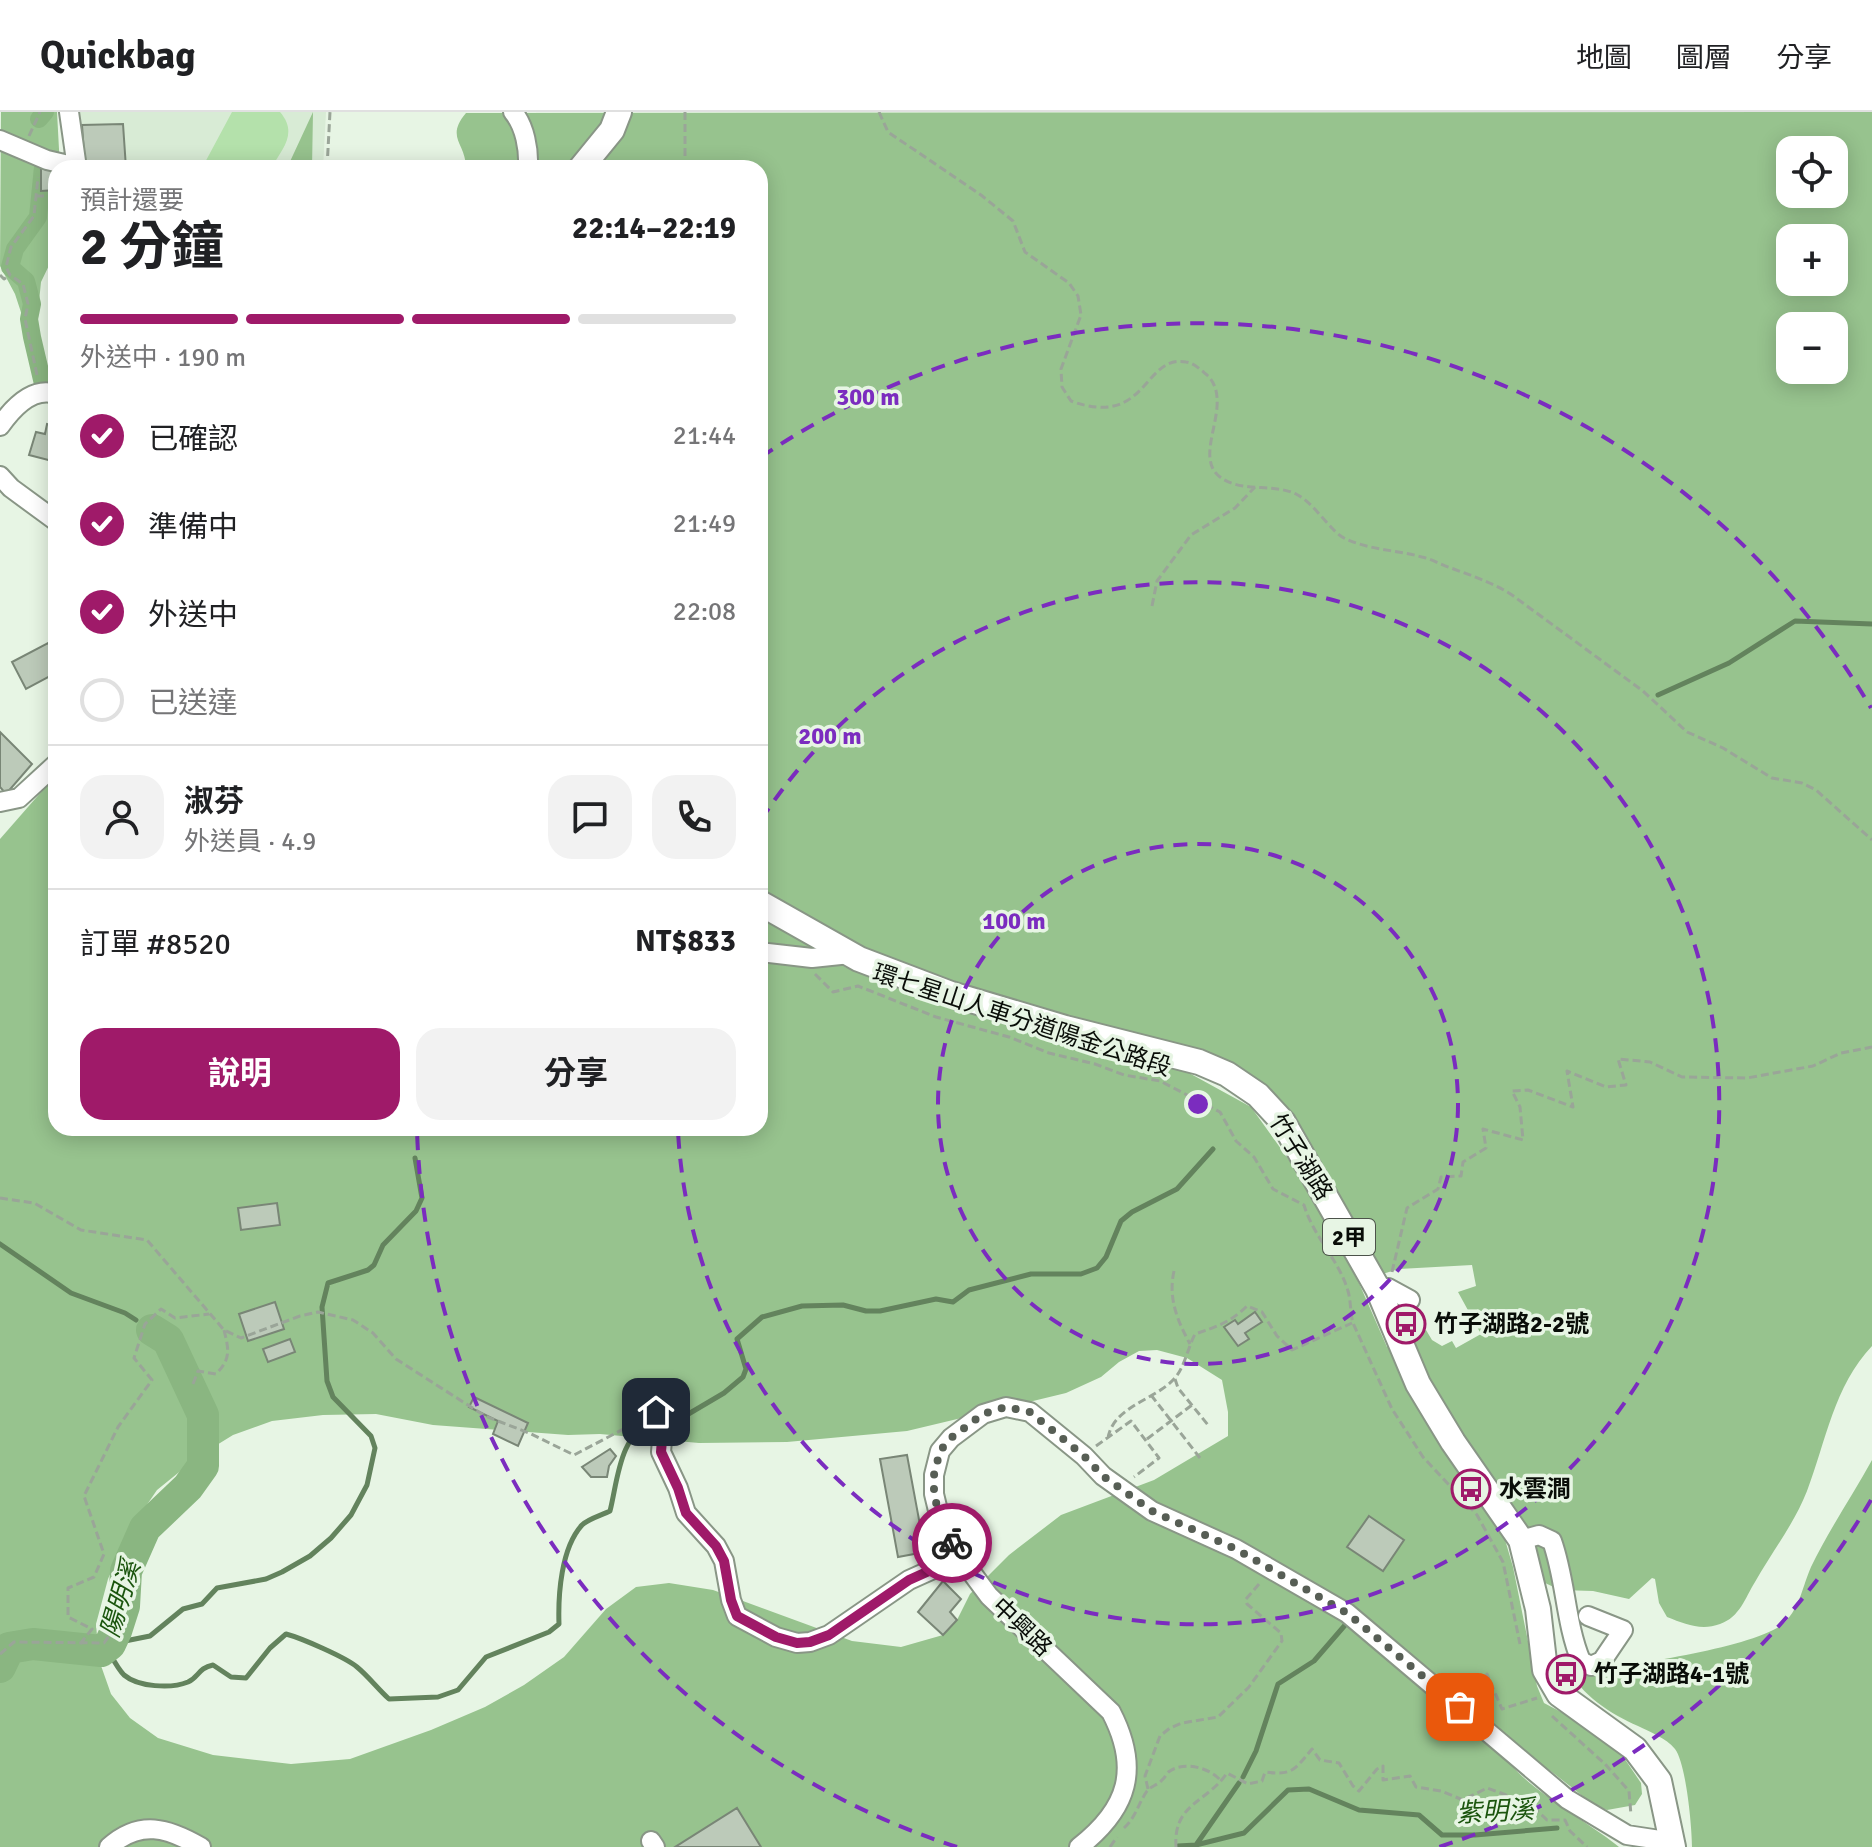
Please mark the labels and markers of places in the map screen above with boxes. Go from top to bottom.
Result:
centre of rings [1184,1090,1212,1118]
bus stop icon: 竹子湖路2-2號 [1385,1303,1427,1345]
place label: 竹子湖路2-2號 [1434,1309,1589,1339]
pin [622,1378,690,1446]
bus stop icon: 水雲澗 [1450,1468,1492,1510]
place label: 水雲澗 [1499,1474,1571,1504]
bus stop icon: 竹子湖路4-1號 [1545,1653,1587,1695]
place label: 竹子湖路4-1號 [1594,1659,1749,1689]
pin [1426,1673,1494,1741]

